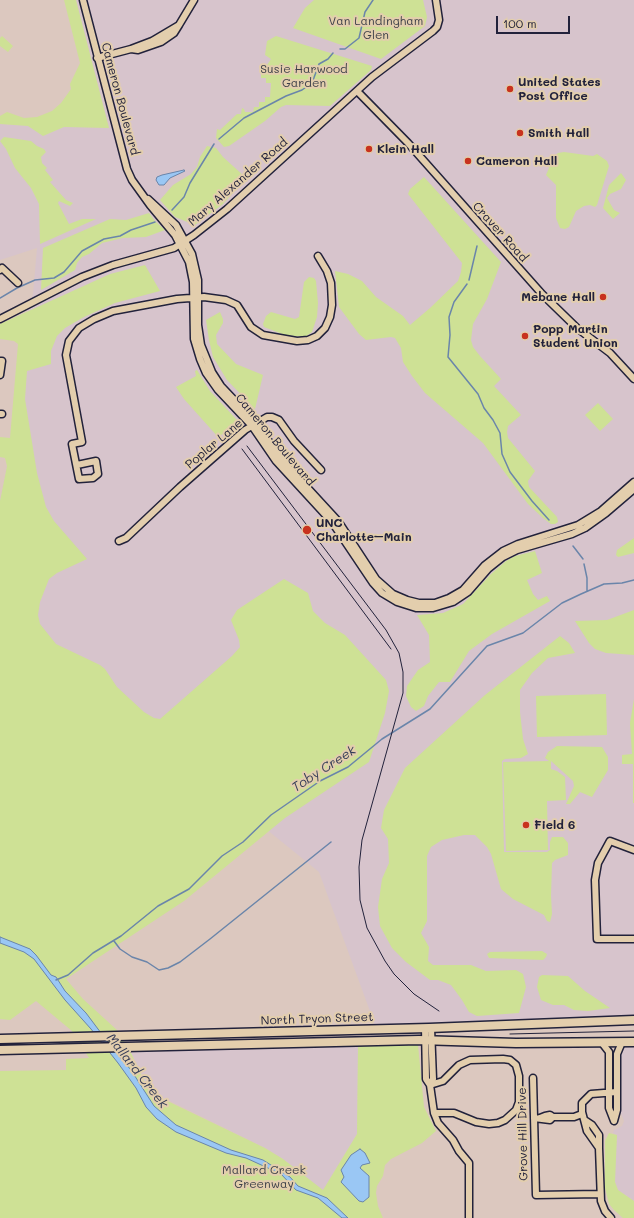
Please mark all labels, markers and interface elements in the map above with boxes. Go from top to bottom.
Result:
scale bar [498,8,572,34]
park label: Van Landingham Glen [329,14,423,42]
text: 100 m [503,15,537,31]
street label: Cameron Boulevard [98,41,142,157]
park label: Susie Harwood Garden [260,62,348,90]
place label: United States Post Office [518,75,601,103]
marker: United States Post Office [505,84,515,94]
place label: Smith Hall [528,126,589,140]
marker: Smith Hall [515,128,525,138]
street label: Mary Alexander Road [185,135,291,229]
place label: Klein Hall [377,142,434,156]
marker: Klein Hall [364,144,374,154]
place label: Cameron Hall [476,154,557,168]
marker: Cameron Hall [463,156,473,166]
street label: Craver Road [469,199,531,265]
place label: Mebane Hall [521,290,595,304]
marker: Mebane Hall [598,292,608,302]
place label: Popp Martin Student Union [533,322,618,350]
marker: Popp Martin Student Union [520,331,530,341]
street label: Cameron Boulevard [232,391,318,489]
street label: Poplar Lane [183,416,245,472]
place label: UNC Charlotte–Main [316,516,412,544]
marker: UNC Charlotte–Main [301,524,313,536]
water label: Toby Creek [289,743,359,795]
place label: Field 6 [534,818,575,832]
marker: Field 6 [521,820,531,830]
street label: North Tryon Street [260,1010,374,1028]
water label: Mallard Creek [103,1030,171,1112]
street label: Grove Hill Drive [515,1087,531,1181]
park label: Mallard Creek Greenway [222,1163,306,1191]

